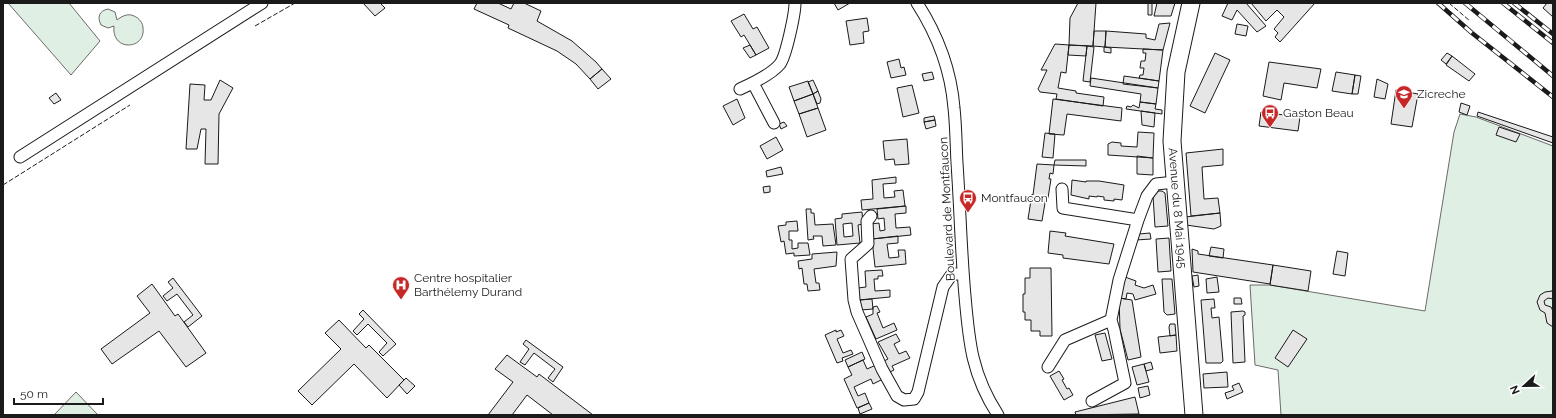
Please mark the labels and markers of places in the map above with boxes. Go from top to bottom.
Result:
school or university icon: Zicreche [1394,84,1414,109]
place label: Zicreche [1417,87,1465,101]
bus stop icon: Gaston Beau [1260,103,1280,128]
place label: Gaston Beau [1283,106,1354,120]
bus stop icon: Montfaucon [958,188,978,213]
place label: Montfaucon [981,191,1048,205]
place label: Centre hospitalier Barthélemy Durand [414,271,522,299]
hospital icon: Centre hospitalier Barthélemy Durand [391,275,411,300]

